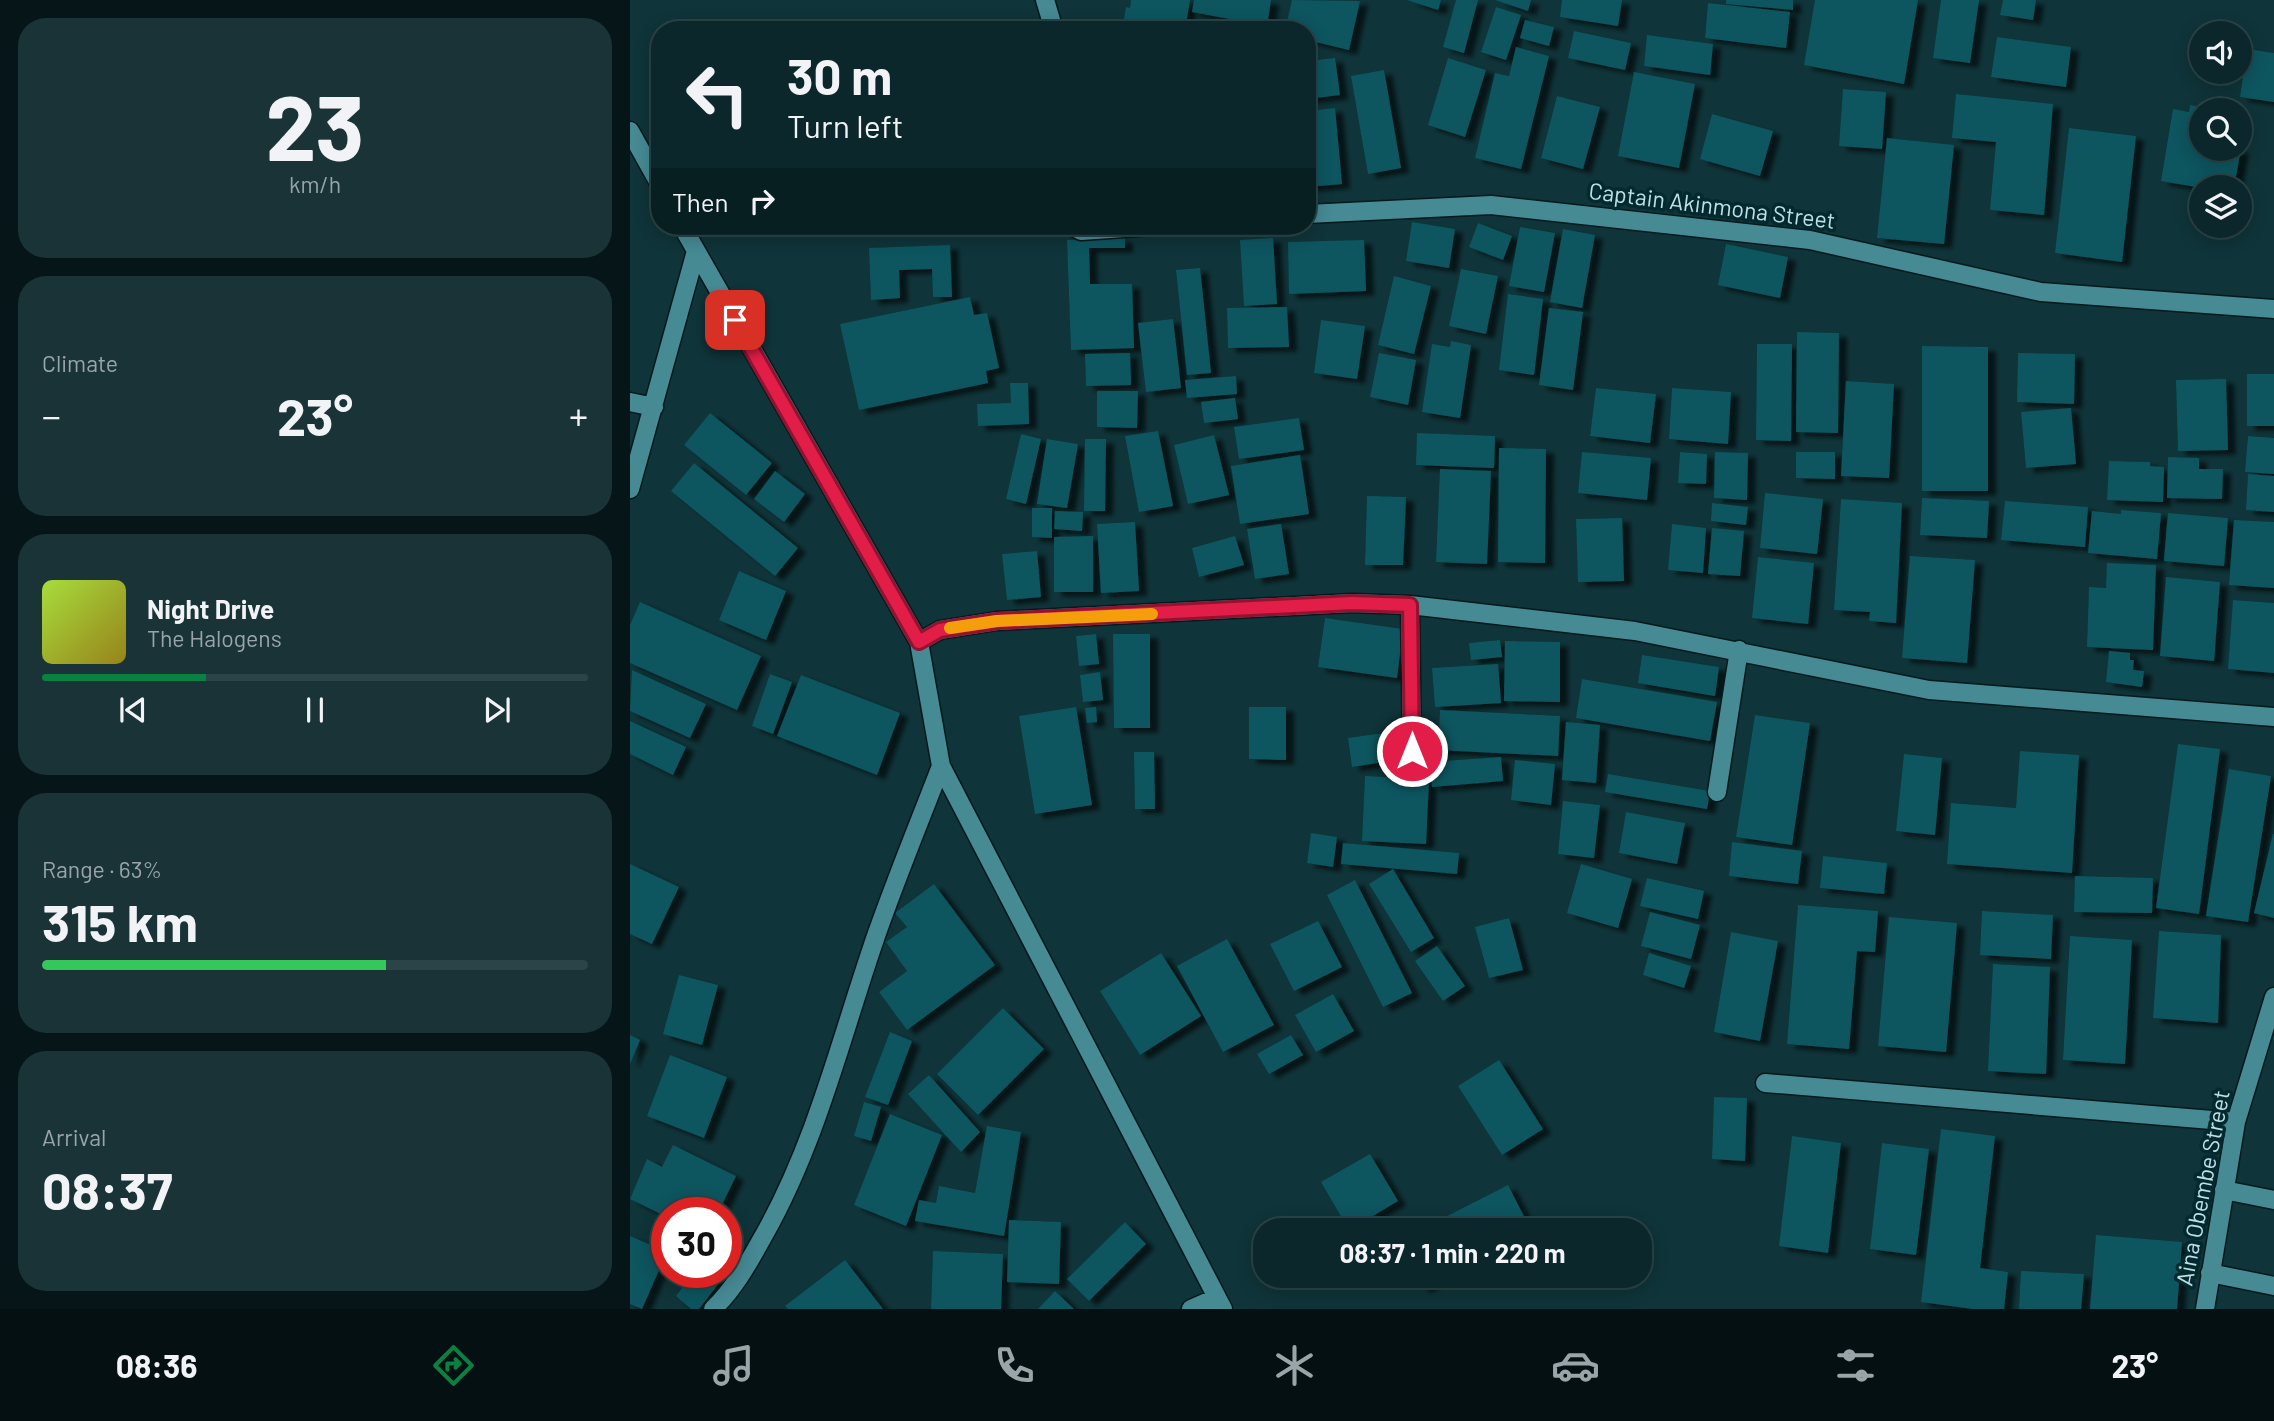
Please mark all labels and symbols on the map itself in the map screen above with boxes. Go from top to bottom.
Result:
street label: Captain Akinmona Street [1587,176,1837,234]
pin [705,290,765,350]
position arrow [1375,714,1449,788]
street label: Aina Obembe Street [2169,1088,2235,1288]
speed limit sign: 30 [651,1197,742,1288]

